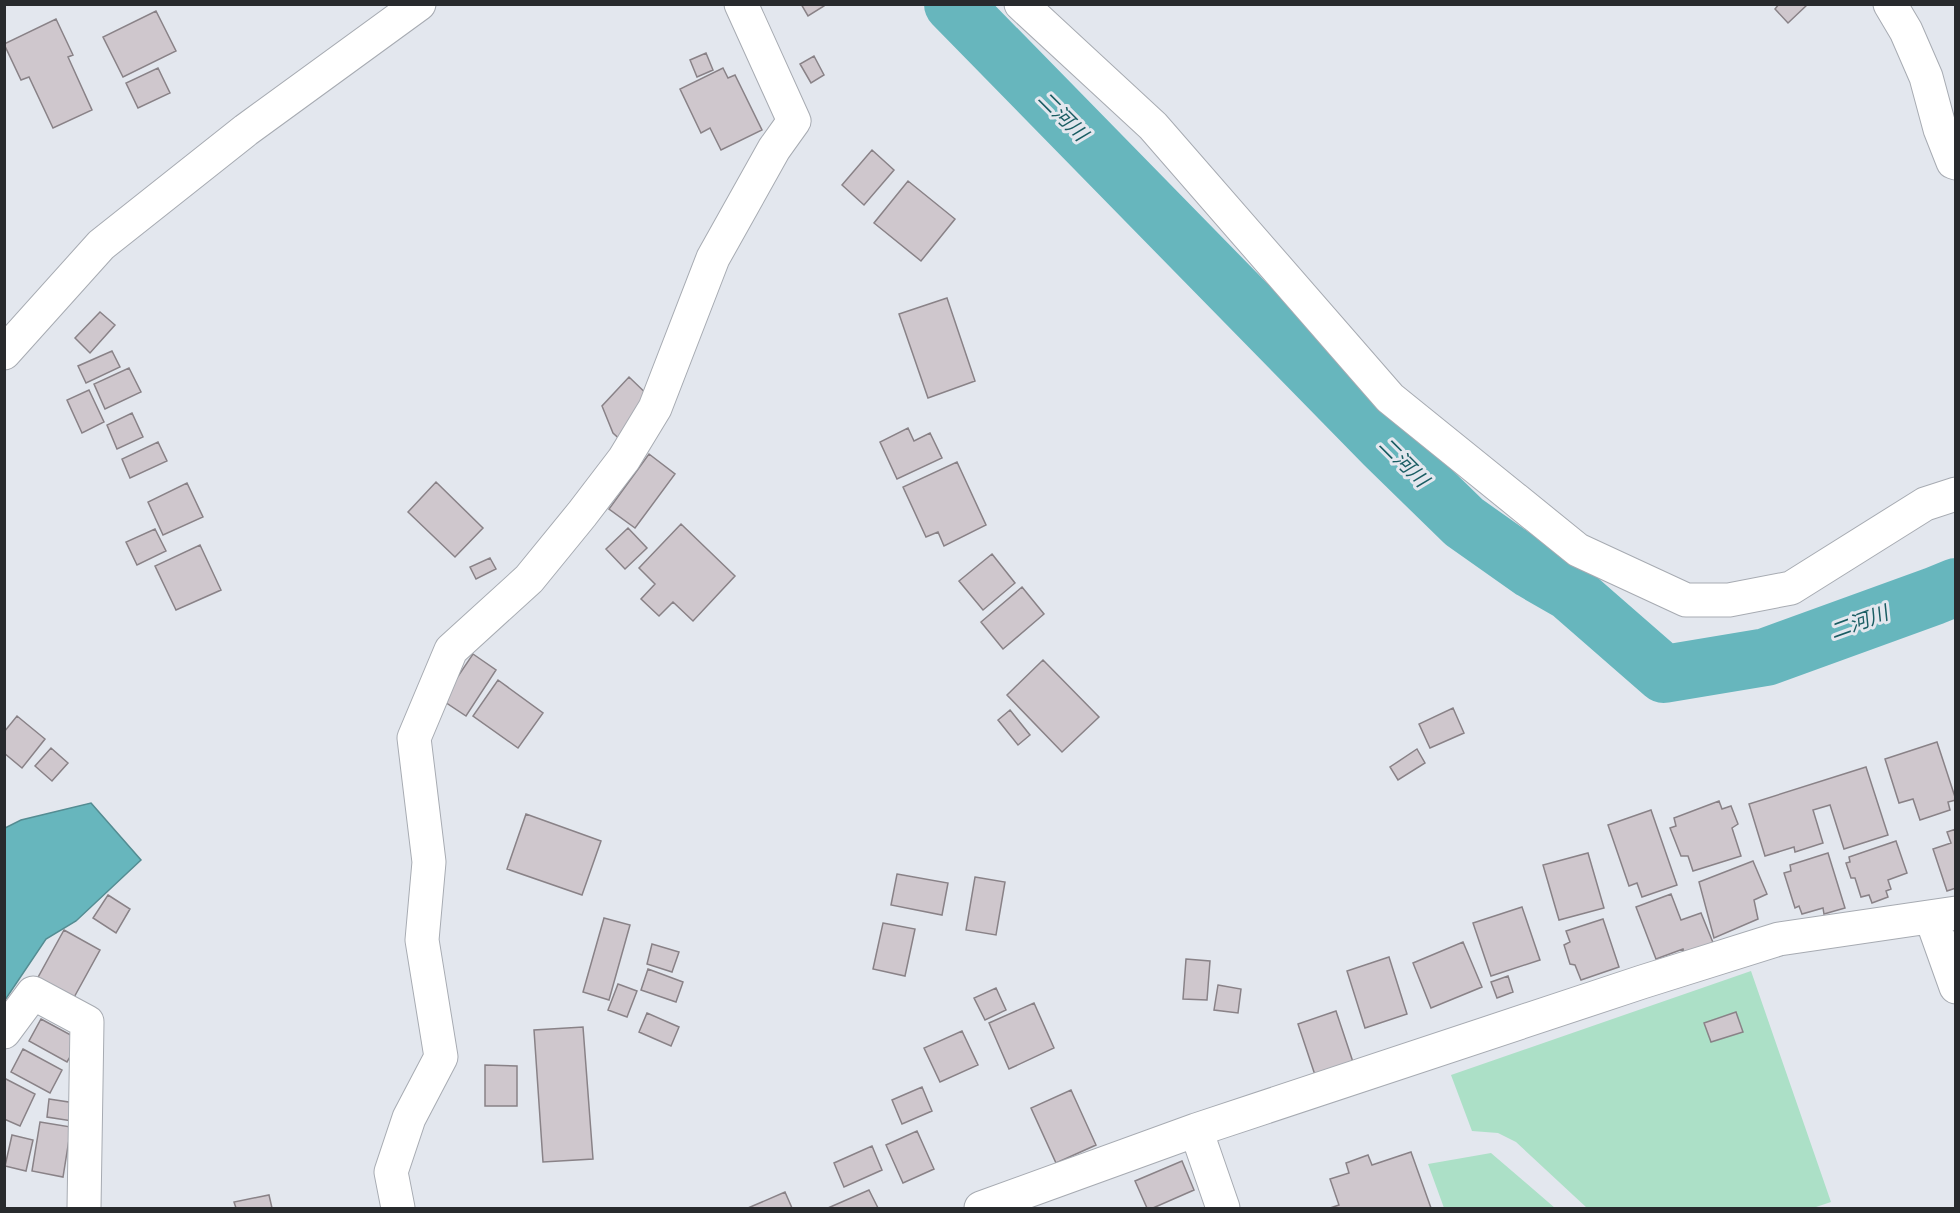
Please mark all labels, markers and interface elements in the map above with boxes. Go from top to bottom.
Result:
water label: 二河川 [1034,87,1093,146]
water label: 二河川 [1375,433,1434,492]
water label: 二河川 [1827,601,1893,643]

